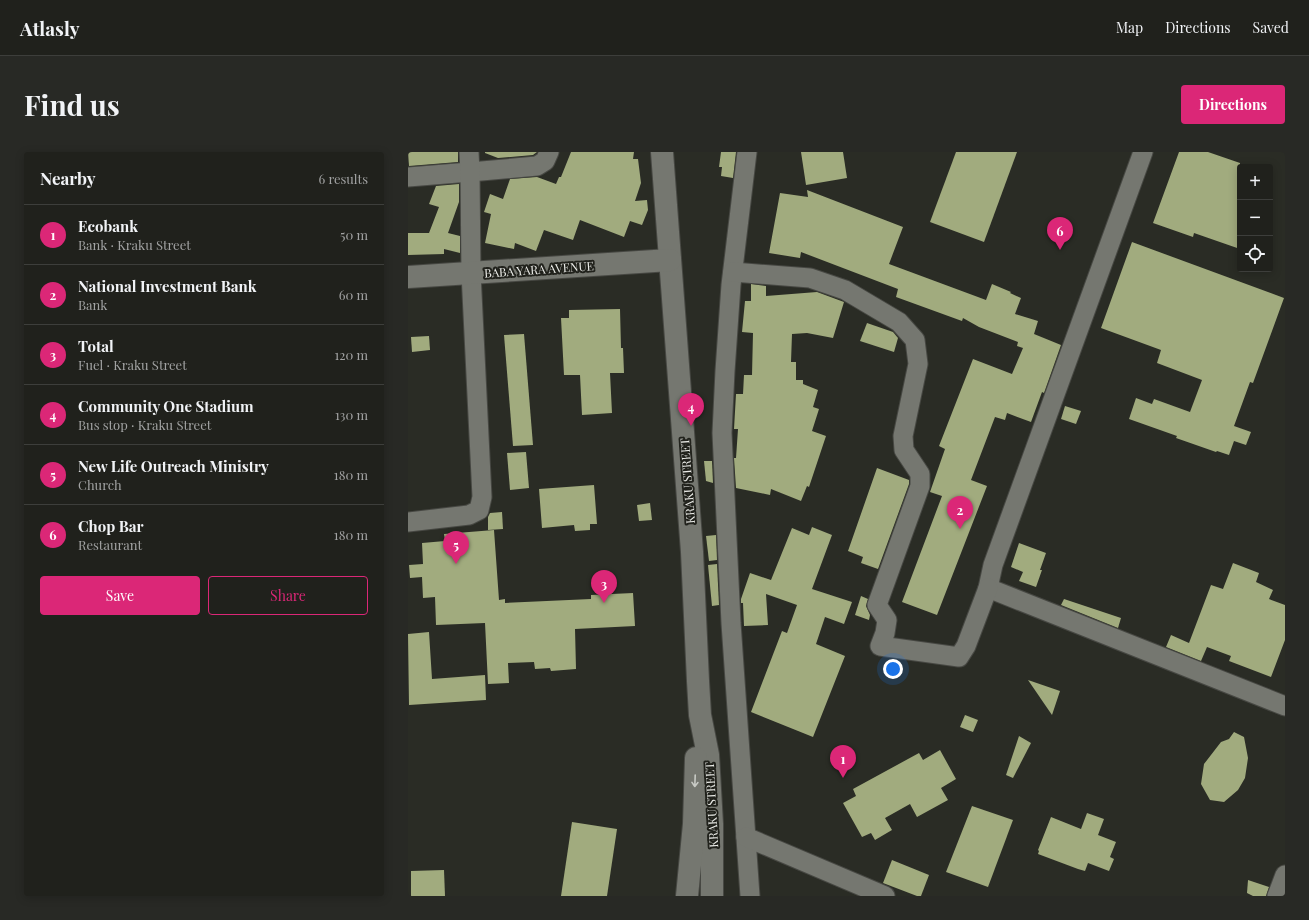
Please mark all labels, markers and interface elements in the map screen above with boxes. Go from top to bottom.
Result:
text: Atlasly [20,15,80,41]
text: Map [1116,18,1143,37]
text: Directions [1165,18,1231,37]
text: Saved [1253,18,1289,37]
button: Directions [1181,85,1285,124]
text: Find us [24,86,120,123]
map controls [1237,164,1273,272]
button: + [1237,164,1273,200]
text: Nearby [40,167,95,189]
text: 6 results [318,170,368,187]
button: − [1237,200,1273,236]
text: Ecobank [78,216,138,236]
pin: 6 [1047,217,1073,250]
text: 1 [51,226,55,243]
text: 50 m [340,226,368,243]
text: Bank · Kraku Street [78,236,191,253]
button: locate [1237,236,1273,272]
street label: BABA YARA AVENUE [484,257,594,281]
text: National Investment Bank [78,276,257,296]
text: 2 [50,286,56,303]
text: 60 m [339,286,368,303]
text: Bank [78,296,107,313]
text: Total [78,336,114,356]
text: 3 [50,346,56,363]
text: 120 m [334,346,368,363]
text: Fuel · Kraku Street [78,356,187,373]
pin: 4 [678,393,704,426]
text: Community One Stadium [78,396,254,416]
text: 4 [50,406,56,423]
text: 130 m [335,406,368,423]
text: Bus stop · Kraku Street [78,416,211,433]
street label: KRAKU STREET [676,437,698,524]
text: New Life Outreach Ministry [78,456,269,476]
text: 5 [50,466,56,483]
text: 180 m [334,466,368,483]
text: Church [78,476,122,493]
pin: 2 [947,496,973,529]
text: Chop Bar [78,516,144,536]
text: 6 [49,526,57,543]
text: 180 m [334,526,368,543]
pin: 5 [443,531,469,564]
text: Restaurant [78,536,142,553]
pin: 3 [591,570,617,603]
button: Save [40,576,200,615]
button: Share [208,576,368,615]
your location [883,659,903,679]
pin: 1 [830,745,856,778]
street label: KRAKU STREET [701,761,721,848]
one-way arrow [691,774,699,787]

